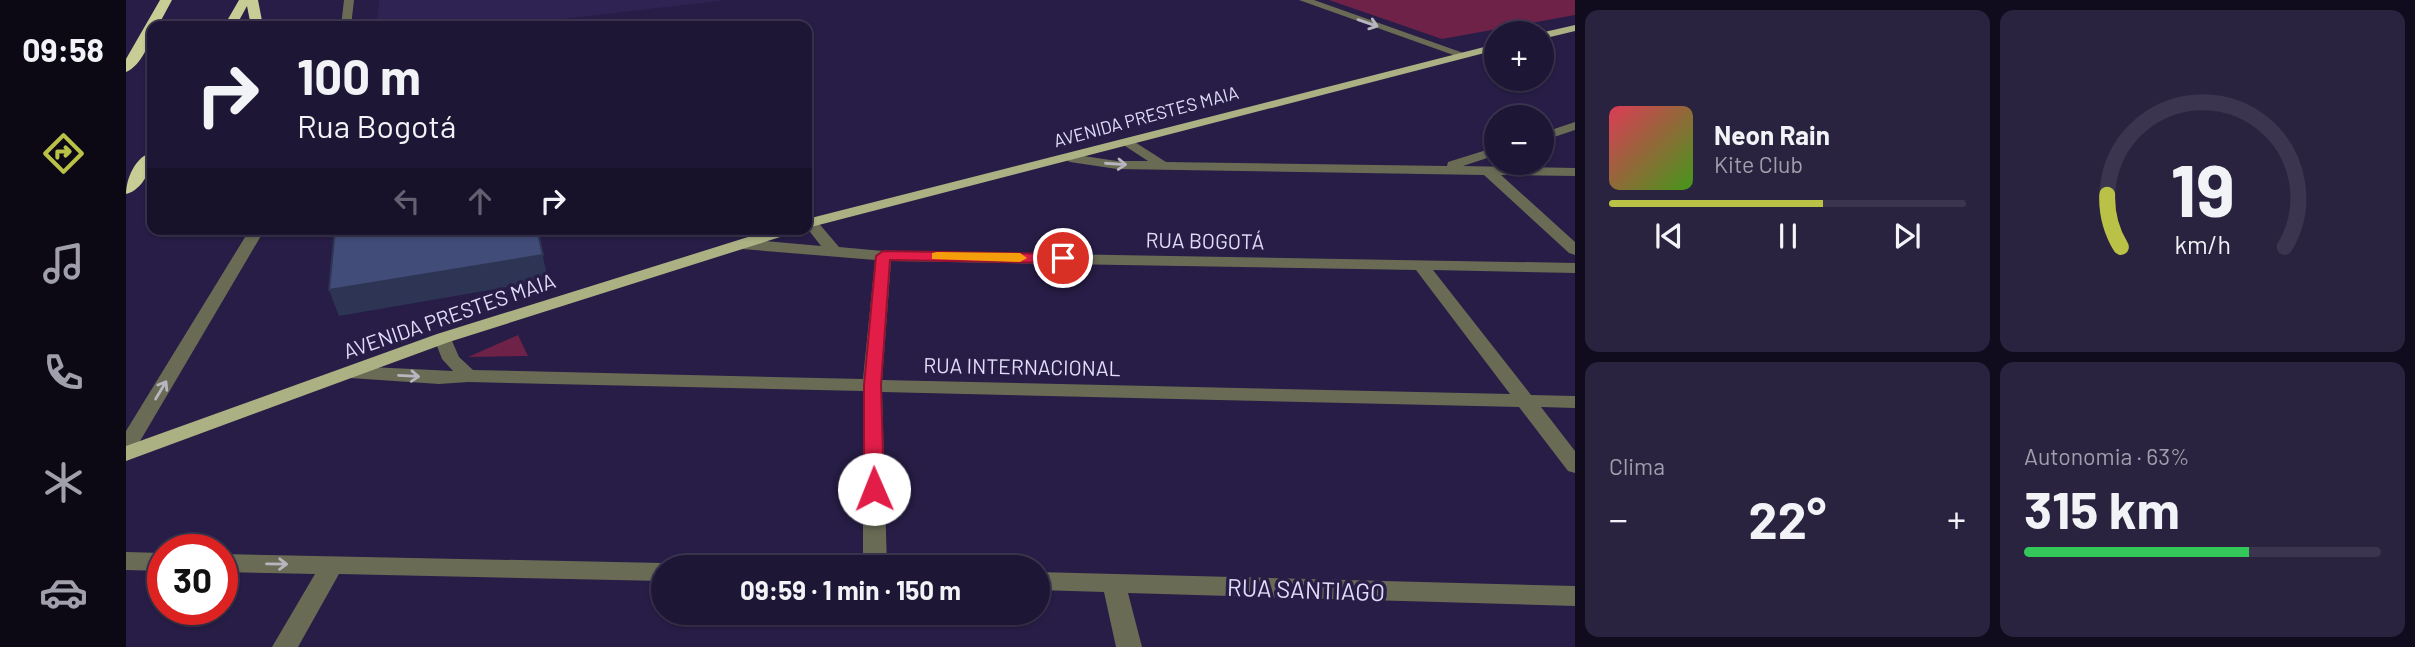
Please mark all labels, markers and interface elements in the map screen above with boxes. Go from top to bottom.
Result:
one-way arrow [1357,17,1379,30]
map controls [1484,21,1554,175]
button: + [1484,21,1554,91]
text: 09:58 [22,30,104,68]
text: 100 m [297,46,421,105]
icon: right [182,49,273,140]
street label: AVENIDA PRESTES MAIA [1051,81,1241,151]
button: − [1484,105,1554,175]
text: Rua Bogotá [297,106,456,144]
text: Neon Rain [1714,119,1830,150]
icon: directions [39,129,88,178]
text: 19 [2170,144,2235,232]
text: Kite Club [1714,150,1803,178]
one-way arrow [1105,158,1127,171]
icon: left [388,182,426,220]
icon: ahead [461,182,499,220]
icon: right [534,182,572,220]
icon: previous [1650,217,1688,255]
icon: pause [1769,217,1807,255]
icon: next [1888,217,1926,255]
street label: RUA BOGOTÁ [1145,226,1265,254]
pin [1033,228,1093,288]
text: km/h [2174,229,2231,259]
icon: music [39,239,88,288]
icon: arrive [1044,239,1082,277]
street label: AVENIDA PRESTES MAIA [340,267,558,363]
icon: phone [39,348,88,397]
street label: RUA INTERNACIONAL [923,352,1121,380]
one-way arrow [397,370,420,383]
one-way arrow [155,380,169,400]
text: Autonomia · 63% [2024,442,2190,470]
position arrow [837,452,911,526]
text: Clima [1609,452,1665,480]
icon: climate [39,458,88,507]
text: 315 km [2024,477,2180,539]
text: 22° [1749,487,1826,549]
text: − [1609,495,1628,541]
text: + [1947,495,1966,541]
speed limit sign: 30 [147,534,238,625]
one-way arrow [265,557,288,571]
icon: car [39,568,88,617]
street label: RUA SANTIAGO [1227,572,1385,606]
text: 09:59 · 1 min · 150 m [740,574,961,605]

